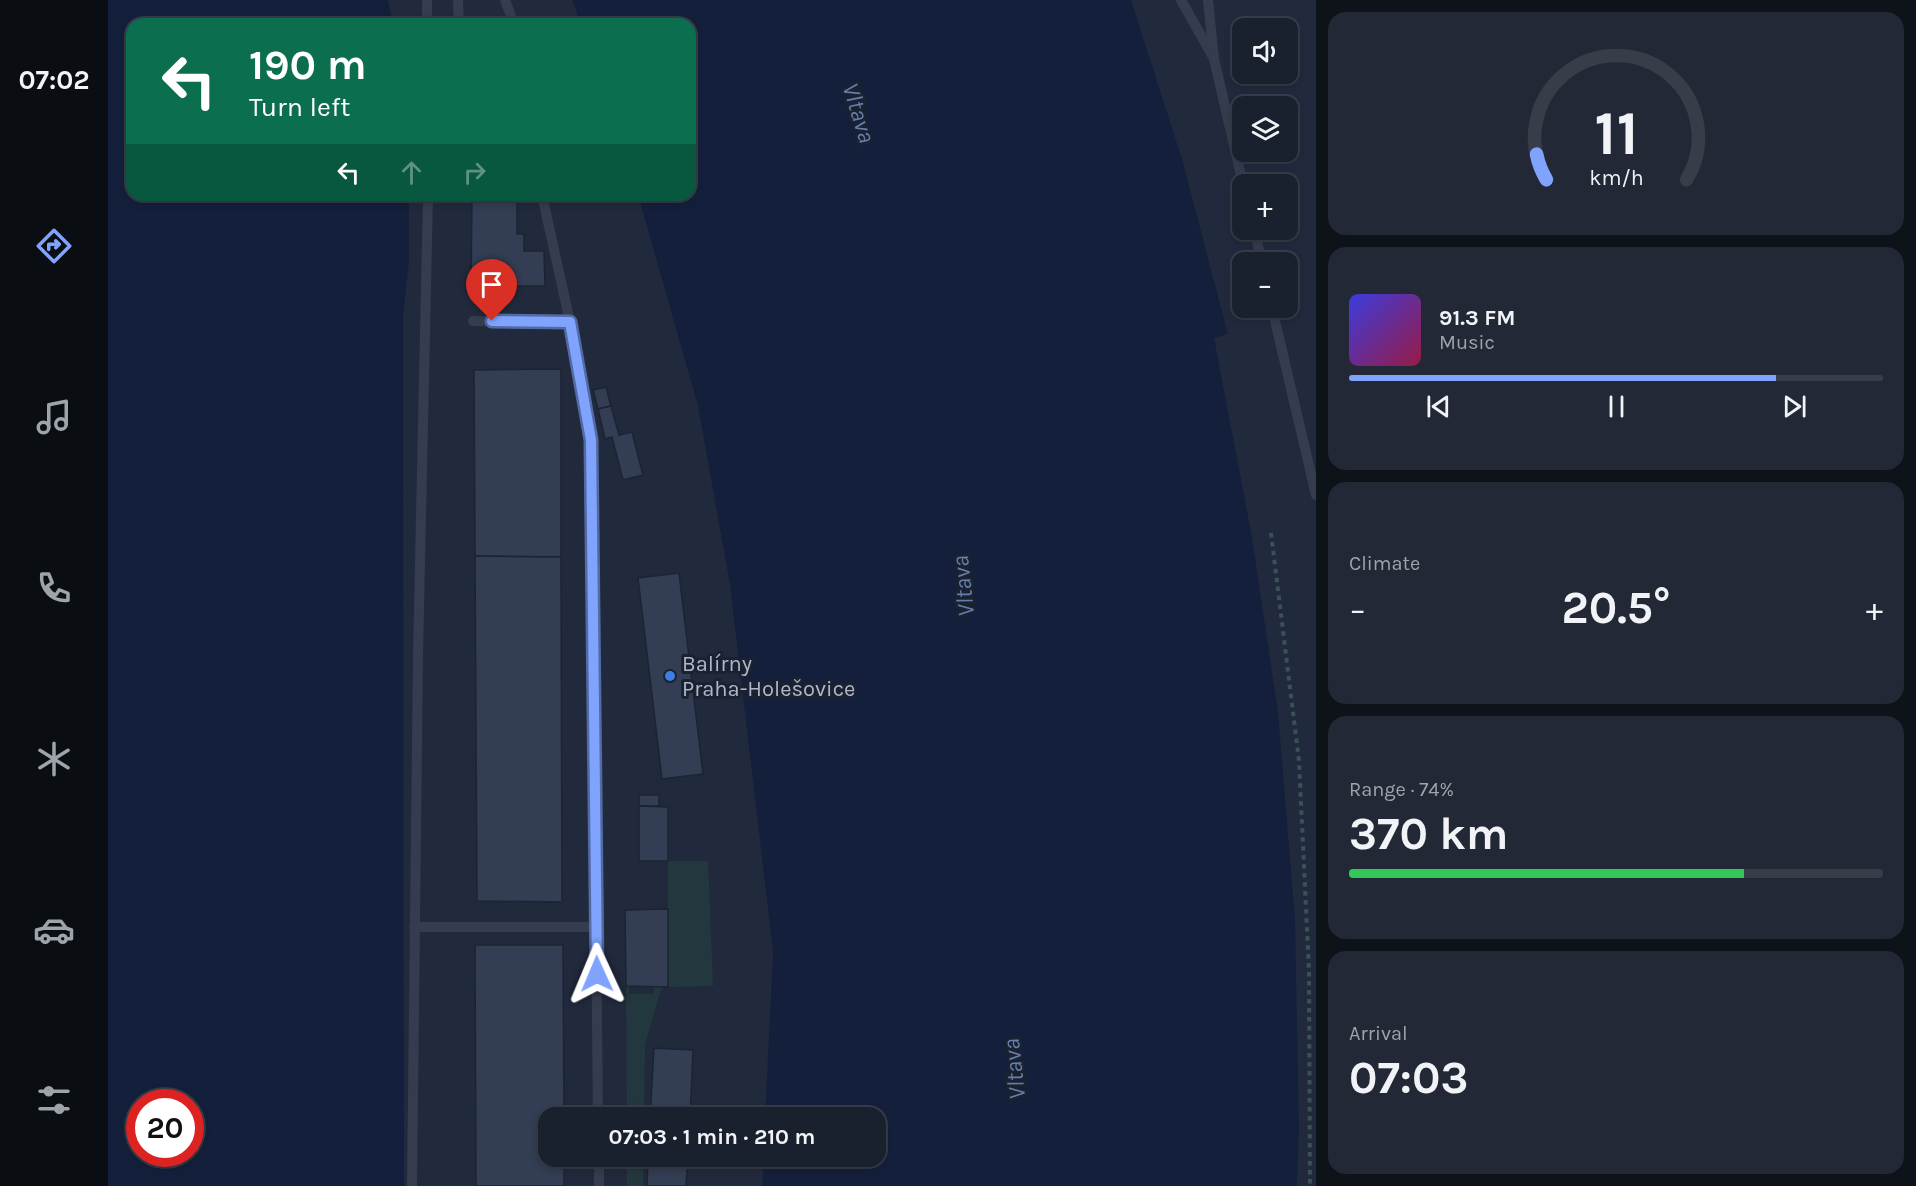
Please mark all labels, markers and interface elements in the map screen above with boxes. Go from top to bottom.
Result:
map controls [1232,18,1298,318]
button: sound [1232,18,1298,84]
text: 190 m [249,40,367,90]
icon: left [150,42,228,120]
text: 07:02 [18,64,90,96]
water label: Vltava [837,80,881,146]
text: Turn left [249,91,350,123]
button: layers [1232,96,1298,162]
text: 11 [1594,98,1638,171]
icon: left [332,156,365,189]
icon: ahead [395,156,428,189]
icon: right [458,156,491,189]
text: km/h [1589,166,1643,191]
button: + [1232,174,1298,240]
icon: directions [33,225,75,267]
button: − [1232,252,1298,318]
pin [466,259,517,321]
icon: arrive [475,268,508,301]
text: 91.3 FM [1439,305,1516,331]
text: Music [1439,331,1495,354]
icon: previous [1422,390,1455,423]
icon: pause [1600,390,1633,423]
icon: next [1778,390,1811,423]
icon: music [33,396,75,438]
text: Climate [1349,552,1420,575]
water label: Vltava [946,554,980,618]
icon: phone [33,567,75,609]
text: 20.5° [1561,582,1671,634]
text: − [1349,590,1366,628]
text: + [1866,590,1883,628]
place label: Balírny Praha-Holešovice [682,651,855,702]
marker: Balírny Praha-Holešovice [663,669,677,683]
icon: climate [33,738,75,780]
text: Range · 74% [1349,778,1454,801]
text: 370 km [1349,808,1509,860]
icon: car [33,909,75,951]
position arrow [565,942,629,1006]
text: Arrival [1349,1022,1408,1045]
water label: Vltava [997,1037,1031,1101]
text: 07:03 [1349,1052,1468,1104]
icon: filters [33,1079,75,1121]
speed limit sign: 20 [126,1089,204,1167]
text: 07:03 · 1 min · 210 m [609,1124,815,1150]

